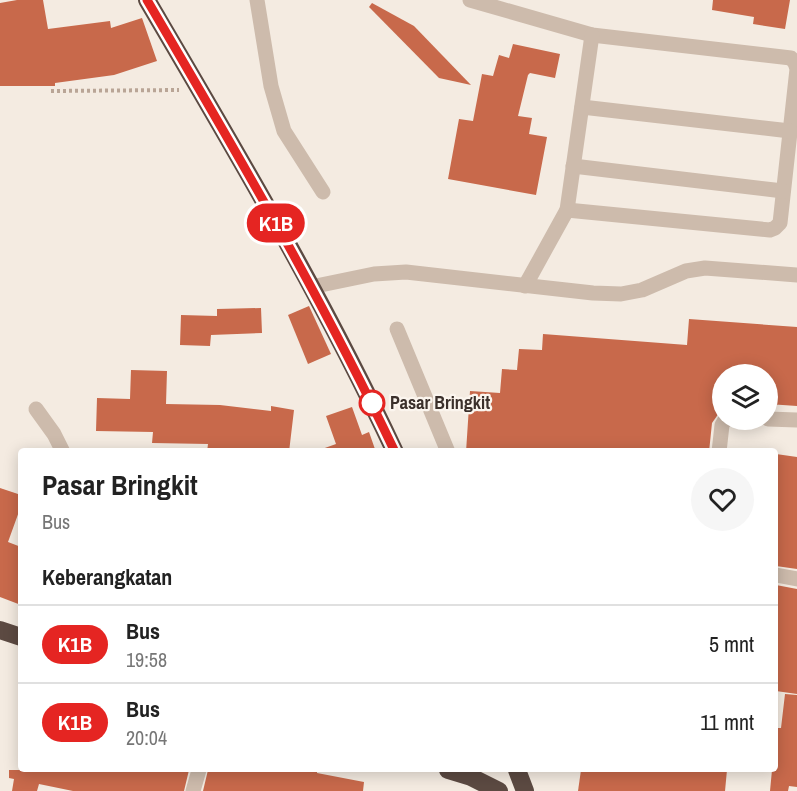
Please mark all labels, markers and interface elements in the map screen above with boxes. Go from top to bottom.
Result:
line badge: K1B [242,204,310,242]
text: K1B [259,209,293,238]
map controls [712,364,778,430]
button: layers [712,364,778,430]
marker: Pasar Bringkit [359,390,385,416]
place label: Pasar Bringkit [390,390,490,415]
text: Pasar Bringkit [42,466,198,504]
button: heart [691,468,754,531]
text: Bus [42,508,70,535]
text: Keberangkatan [42,562,172,592]
text: Bus [126,616,160,646]
text: 5 mnt [709,629,754,659]
text: K1B [58,630,92,659]
text: 19:58 [126,646,167,673]
text: Bus [126,694,160,724]
text: 11 mnt [700,707,754,737]
text: K1B [58,708,92,737]
text: 20:04 [126,724,167,751]

